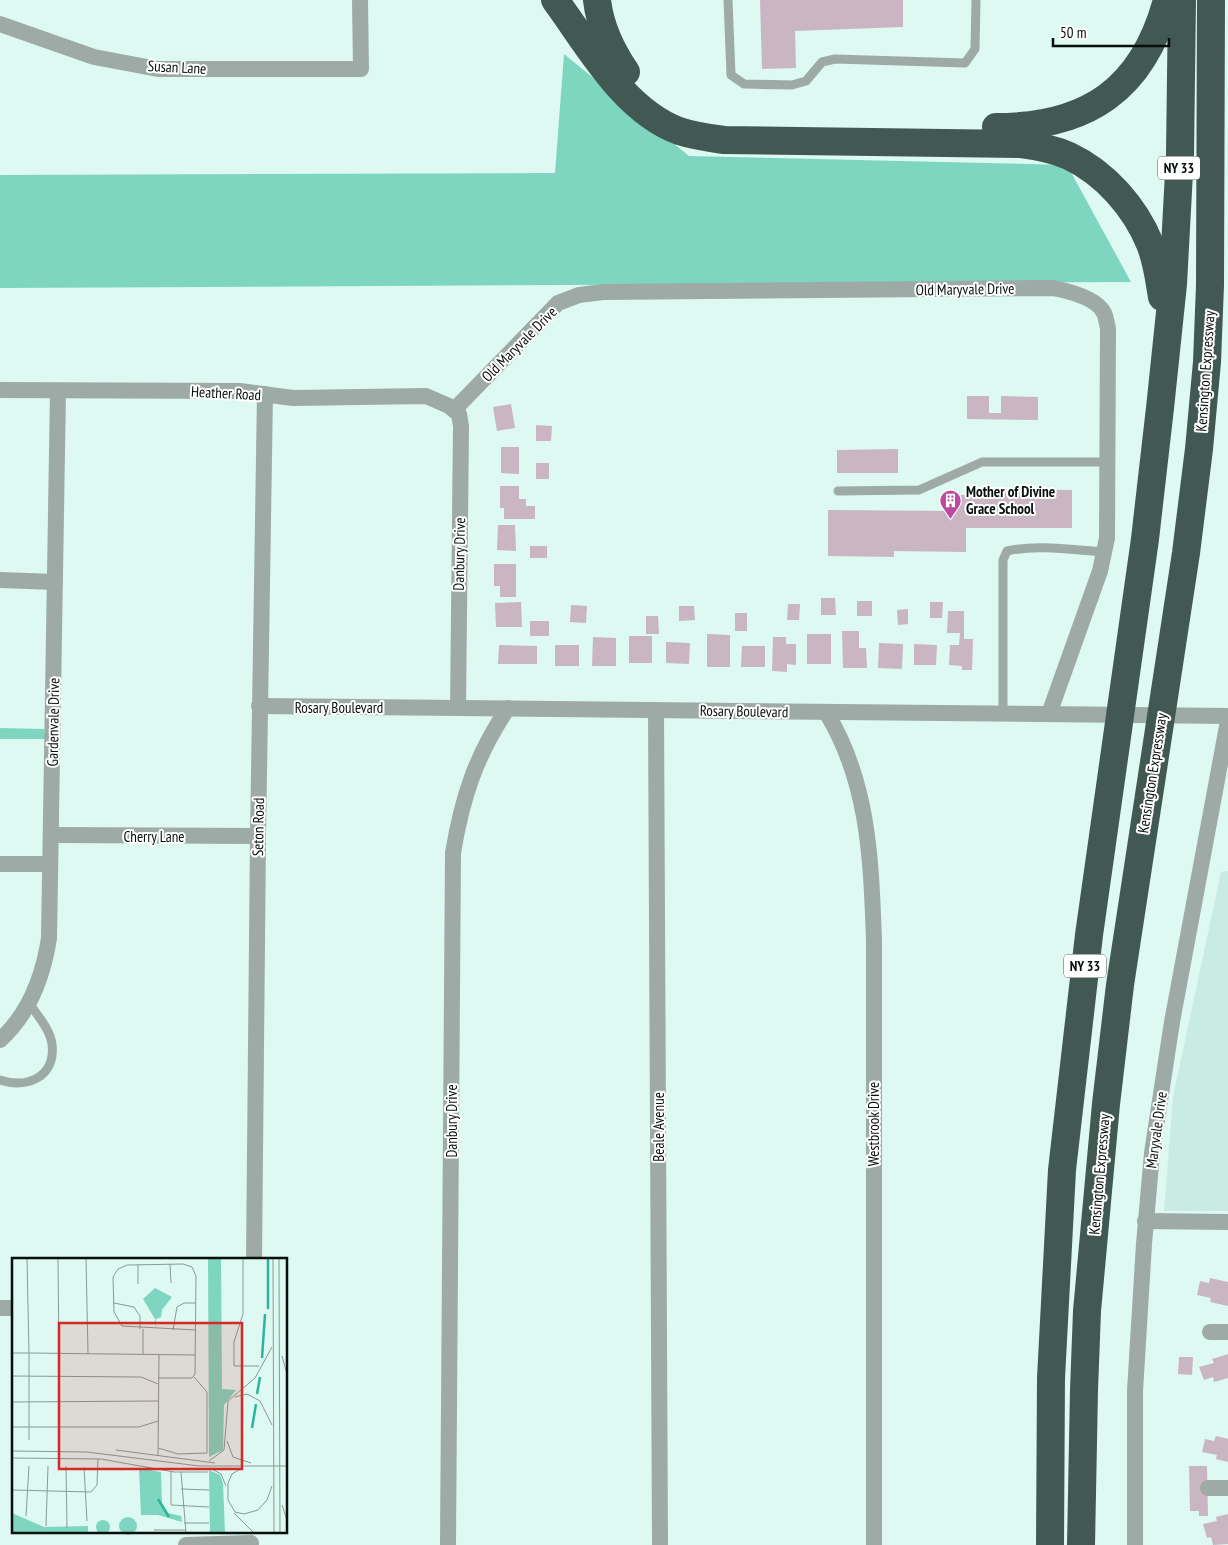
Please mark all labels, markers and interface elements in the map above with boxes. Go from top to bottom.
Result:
scale bar [1053,15,1169,47]
text: 50 m [1060,23,1086,42]
street label: Susan Lane [147,56,207,78]
road number: NY 33 [1158,156,1200,180]
street label: Old Maryvale Drive [915,279,1015,299]
street label: Old Maryvale Drive [477,302,561,386]
street label: Kensington Expressway [1191,309,1219,432]
street label: Heather Road [191,382,261,404]
place label: Mother of Divine Grace School [966,482,1055,518]
building icon: Mother of Divine Grace School [938,488,962,519]
street label: Danbury Drive [449,517,469,591]
street label: Gardenvale Drive [43,677,63,767]
street label: Rosary Boulevard [295,698,383,717]
street label: Rosary Boulevard [700,701,788,721]
street label: Kensington Expressway [1133,711,1171,834]
street label: Seton Road [248,798,268,856]
street label: Cherry Lane [123,827,185,846]
road number: NY 33 [1064,954,1106,978]
street label: Westbrook Drive [864,1082,883,1166]
street label: Danbury Drive [442,1084,461,1158]
street label: Maryvale Drive [1141,1090,1171,1170]
street label: Beale Avenue [649,1092,668,1162]
street label: Kensington Expressway [1084,1112,1114,1235]
inset map [12,1258,288,1532]

